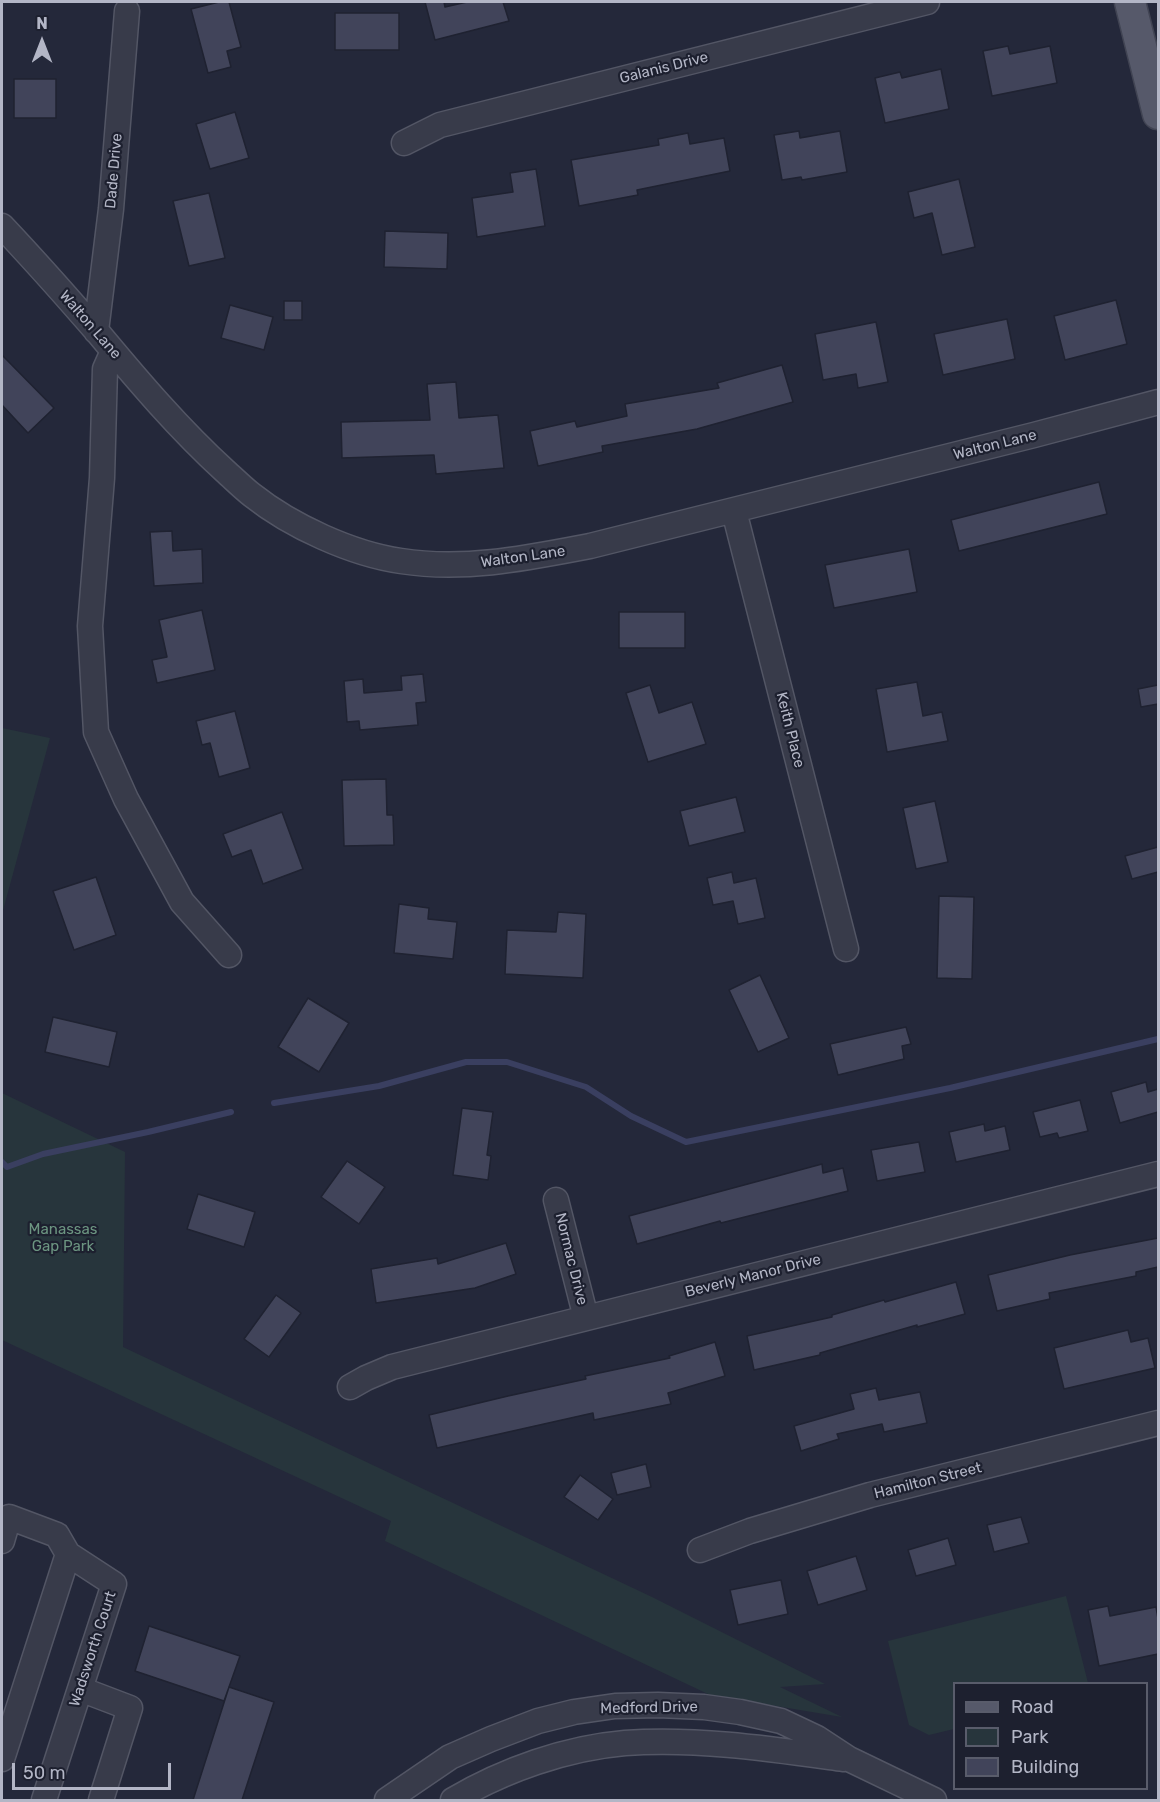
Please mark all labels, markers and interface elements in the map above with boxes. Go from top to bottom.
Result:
north arrow [12,12,72,72]
text: N [36,14,48,33]
street label: Galanis Drive [618,48,710,88]
street label: Dade Drive [102,133,126,209]
street label: Walton Lane [55,287,125,363]
street label: Walton Lane [952,426,1038,464]
street label: Walton Lane [480,542,566,572]
street label: Keith Place [772,690,808,770]
street label: Normac Drive [551,1211,591,1307]
park label: Manassas Gap Park [29,1221,97,1256]
street label: Beverly Manor Drive [683,1250,823,1302]
street label: Hamilton Street [872,1459,984,1503]
street label: Wadsworth Court [66,1589,120,1709]
legend [953,1682,1148,1790]
text: Road [1011,1696,1054,1718]
street label: Medford Drive [600,1698,698,1718]
text: Park [1011,1726,1048,1748]
scale bar [15,1751,174,1789]
text: Building [1011,1756,1079,1778]
text: 50 m [23,1762,66,1784]

